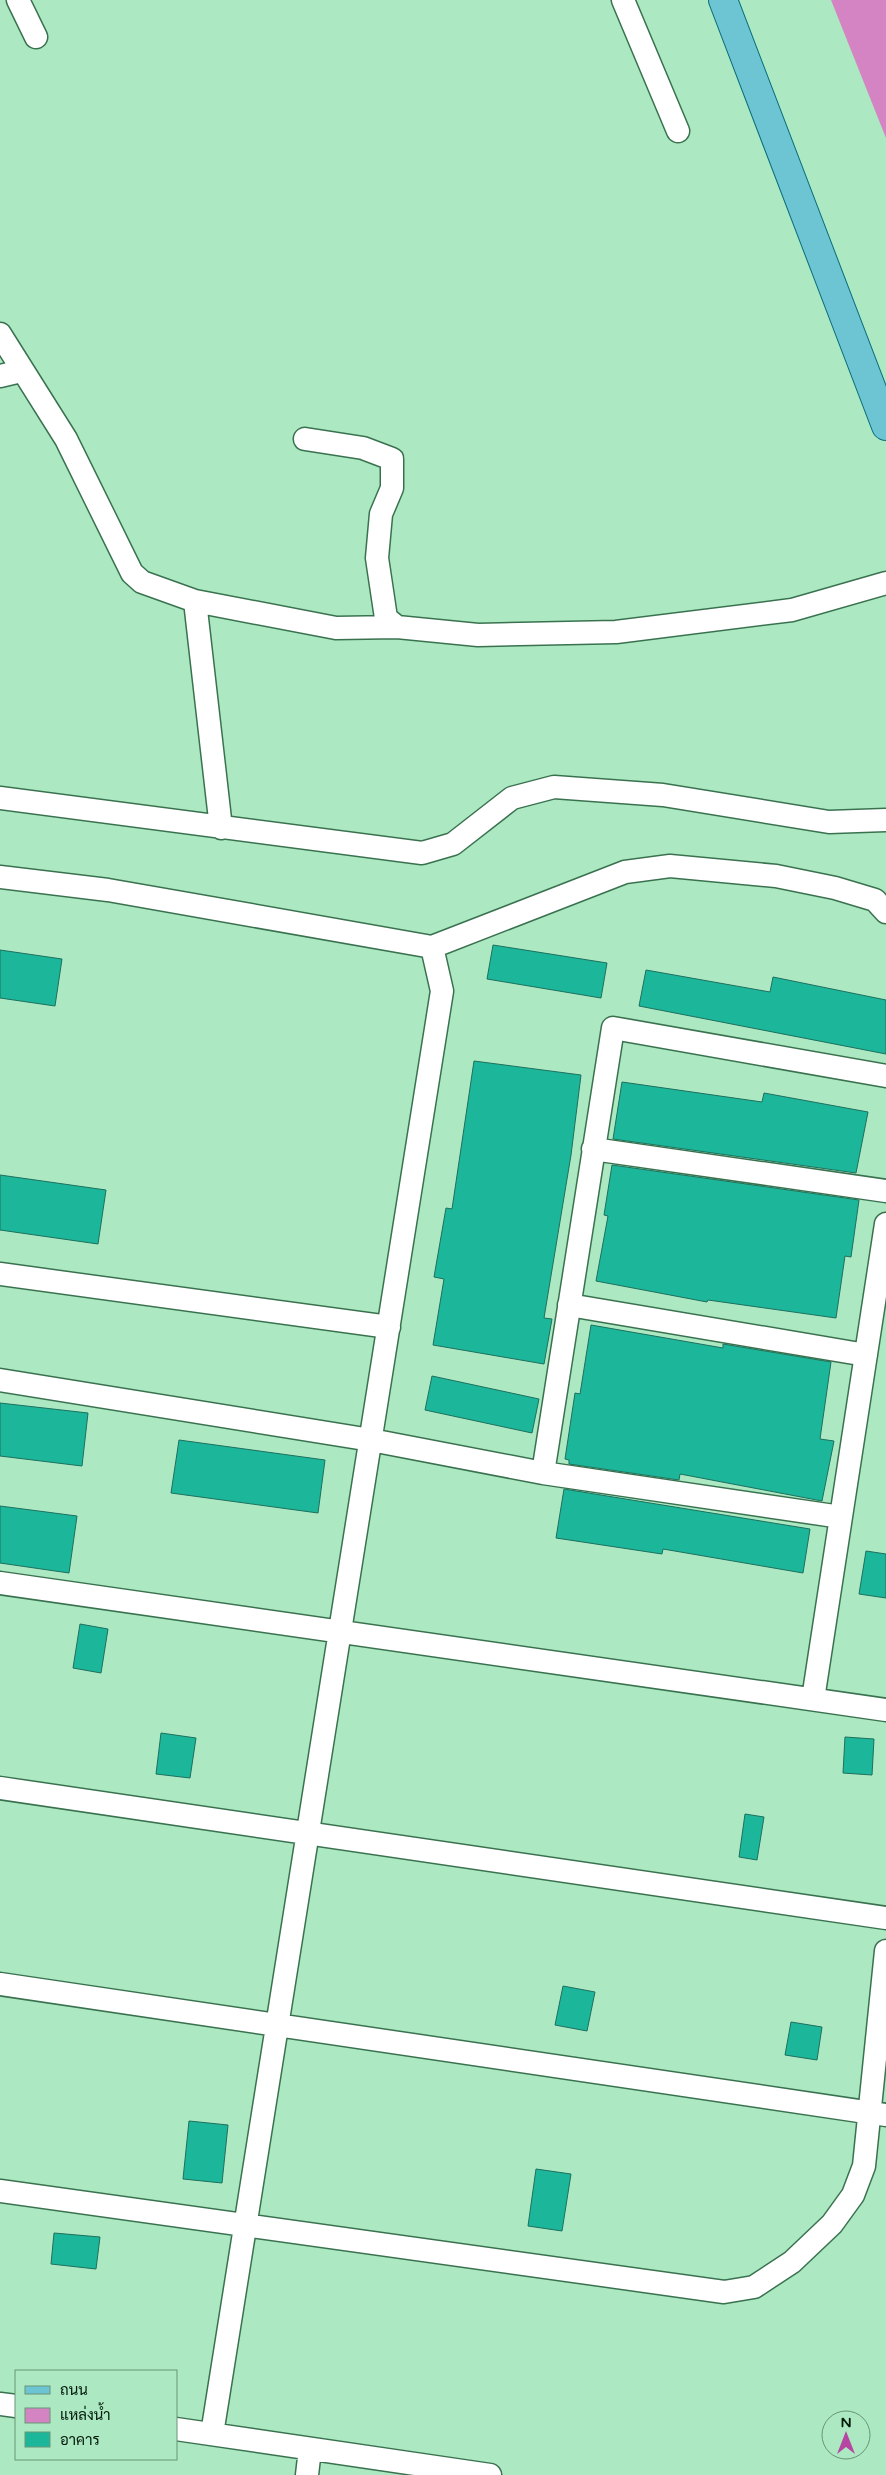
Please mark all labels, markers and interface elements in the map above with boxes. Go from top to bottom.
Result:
legend [15,2370,178,2460]
text: ถนน [60,2381,88,2399]
text: แหล่งน้ำ [60,2402,111,2424]
north arrow [821,2410,871,2460]
text: N [840,2414,852,2431]
text: อาคาร [60,2431,100,2449]

